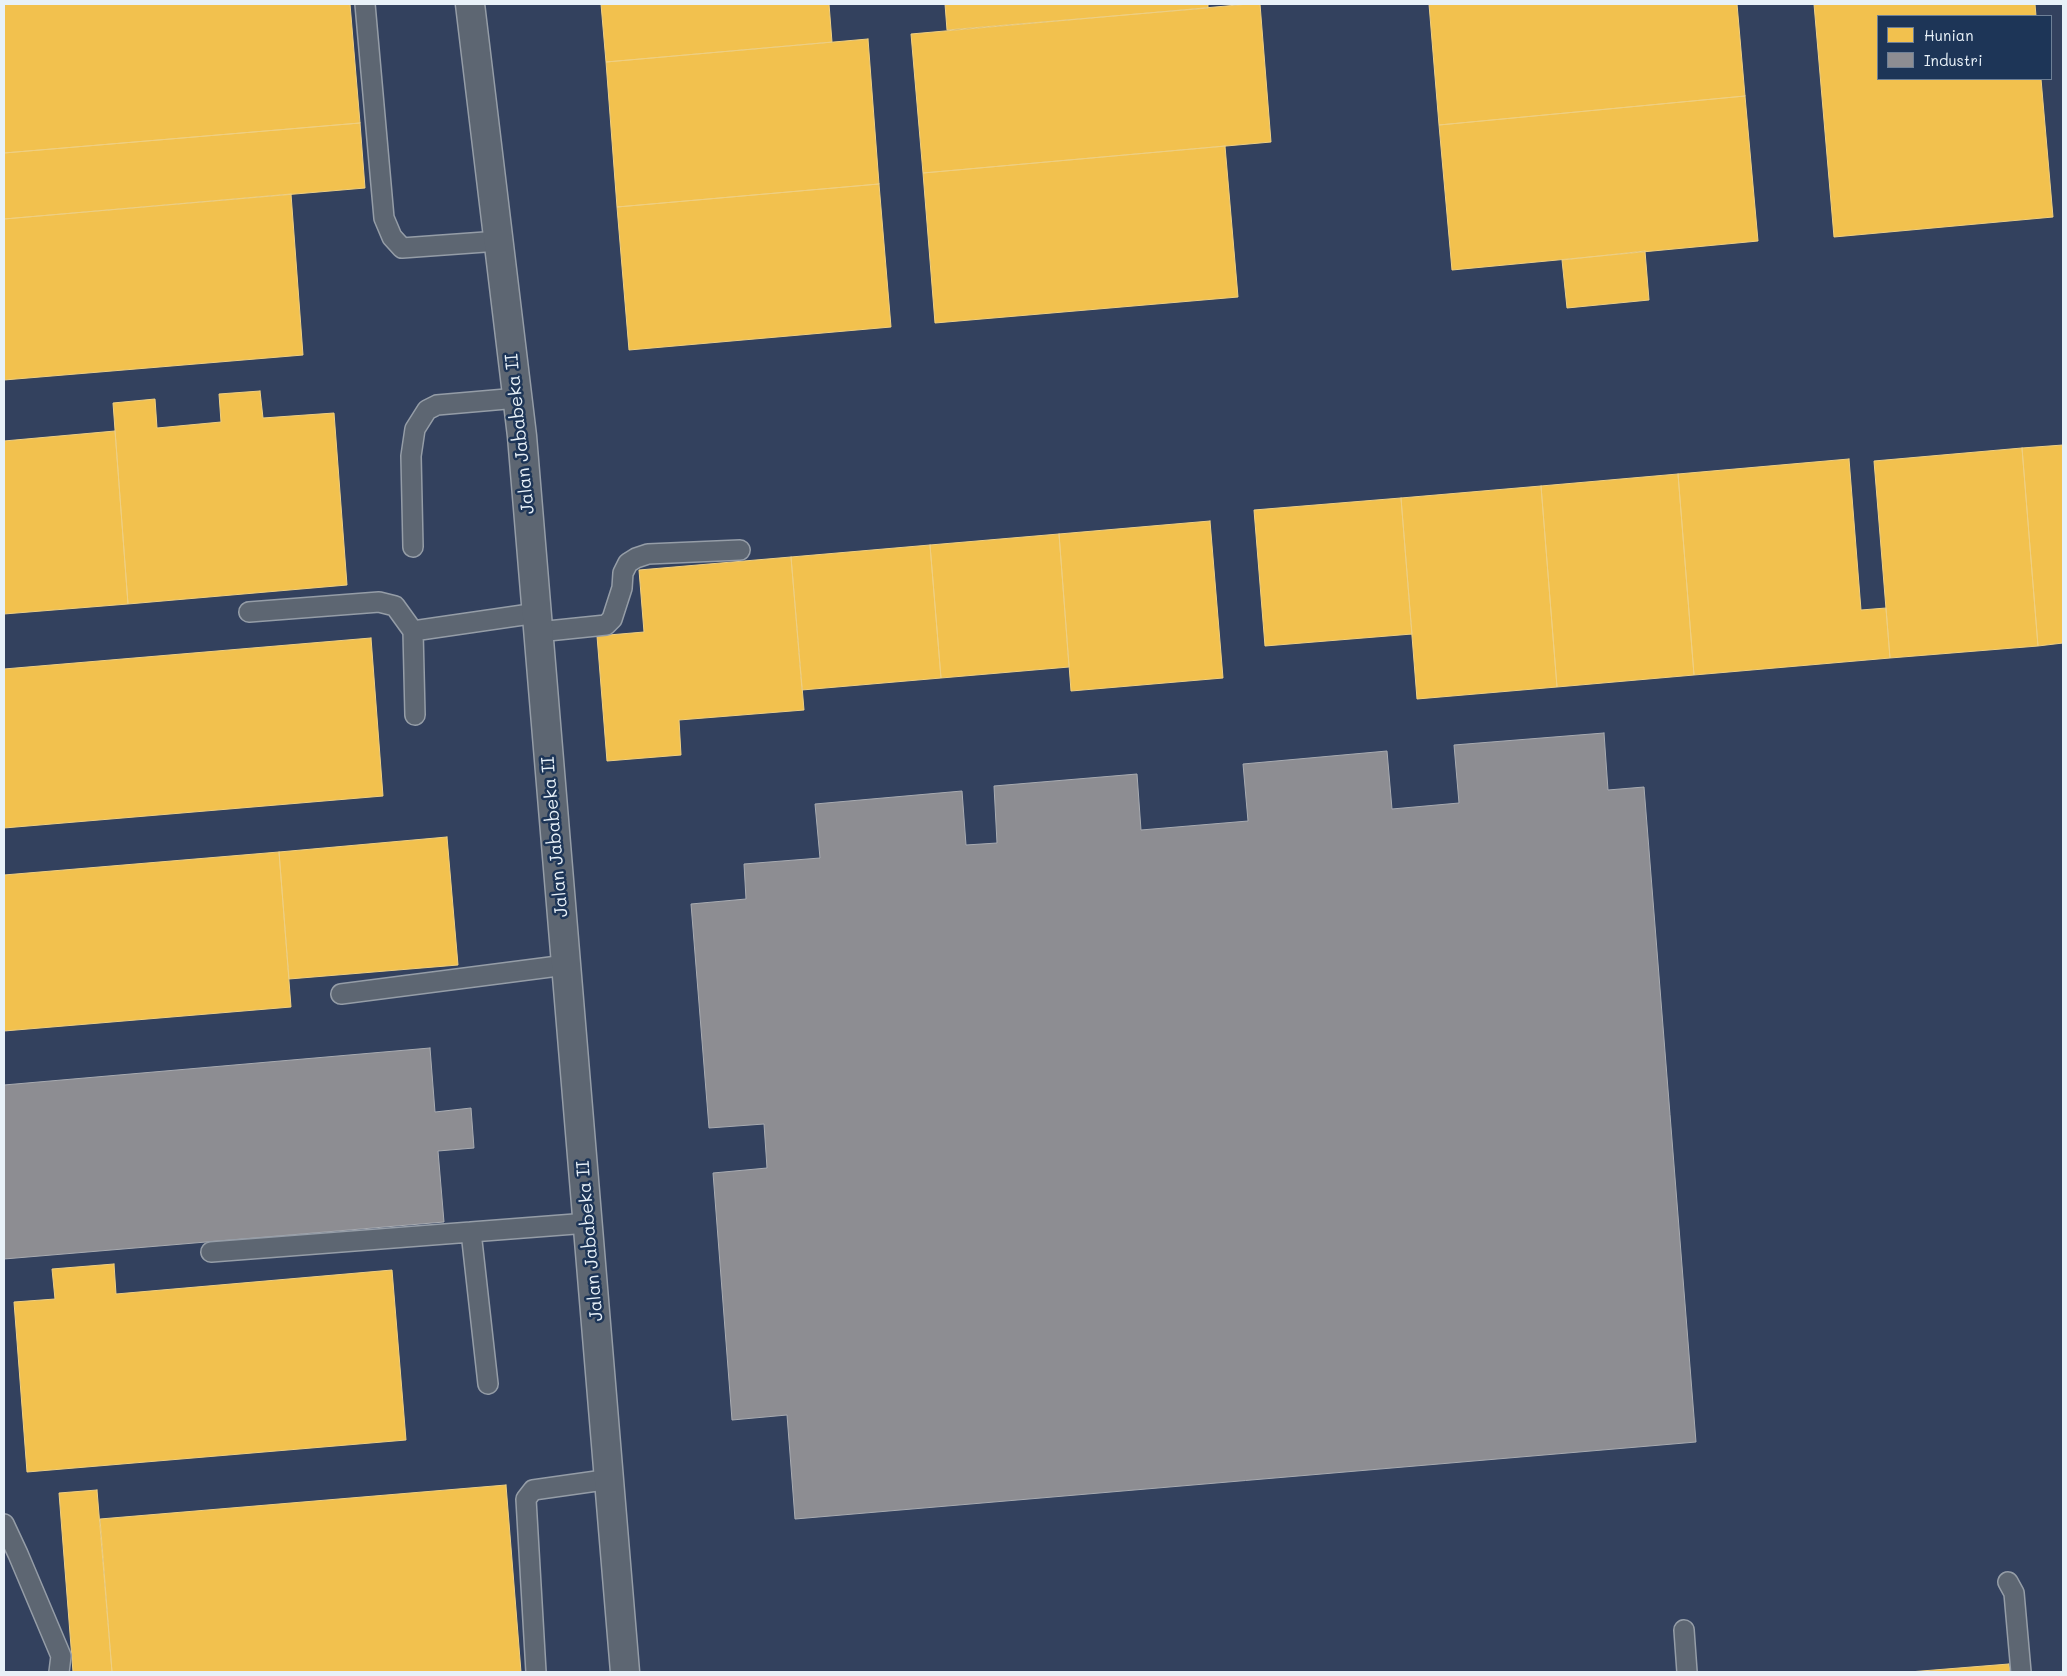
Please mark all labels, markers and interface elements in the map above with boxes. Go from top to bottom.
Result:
legend [1877,15,2052,80]
text: Hunian [1924,25,1973,45]
text: Industri [1924,50,1983,70]
street label: Jalan Jababeka II [501,353,539,515]
street label: Jalan Jababeka II [537,756,573,918]
street label: Jalan Jababeka II [572,1160,608,1322]

